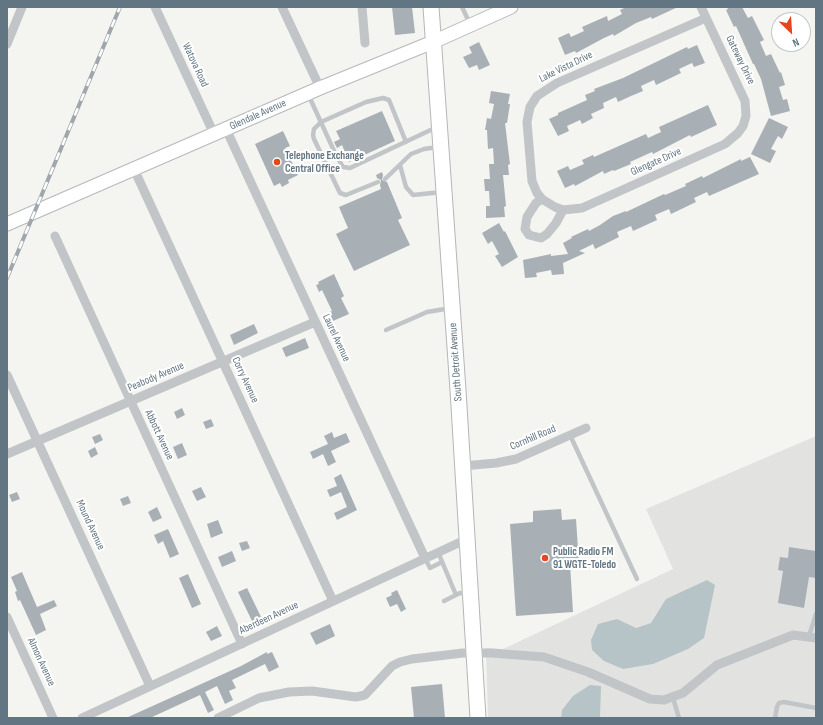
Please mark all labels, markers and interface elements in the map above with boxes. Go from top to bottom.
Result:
north arrow [771,12,811,52]
street label: Gateway Drive [723,33,757,87]
text: N [790,35,801,50]
street label: Watova Road [179,41,211,89]
street label: Lake Vista Drive [537,48,595,86]
street label: Glendale Avenue [228,97,288,133]
street label: Glengate Drive [629,145,683,179]
place label: Telephone Exchange Central Office [285,149,364,175]
marker: Telephone Exchange Central Office [272,157,282,167]
street label: Laurel Avenue [319,312,353,364]
street label: South Detroit Avenue [447,322,465,402]
street label: Corry Avenue [229,355,261,405]
street label: Peabody Avenue [126,359,186,395]
street label: Abbott Avenue [142,408,176,462]
street label: Cornhill Road [508,422,558,454]
street label: Mound Avenue [73,498,107,552]
place label: Public Radio FM 91 WGTE-Toledo [553,545,616,571]
marker: Public Radio FM 91 WGTE-Toledo [540,553,550,563]
street label: Aberdeen Avenue [237,599,301,637]
street label: Almon Avenue [24,636,58,688]

